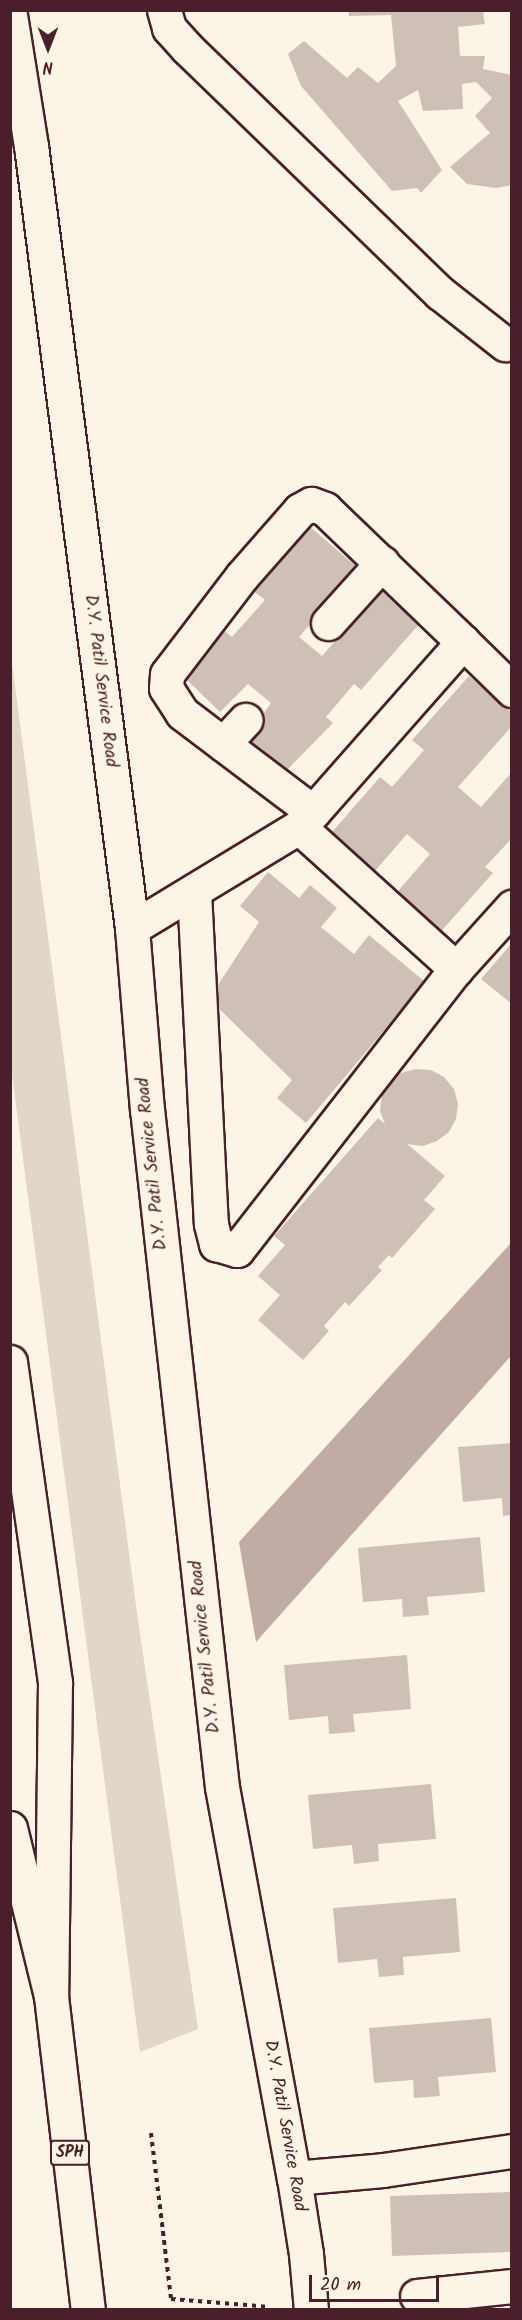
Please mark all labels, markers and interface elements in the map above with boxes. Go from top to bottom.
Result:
north arrow [18,18,78,78]
text: N [43,54,53,79]
street label: D.Y. Patil Service Road [79,593,121,769]
street label: D.Y. Patil Service Road [133,1076,173,1252]
street label: D.Y. Patil Service Road [186,1559,226,1735]
street label: D.Y. Patil Service Road [258,2039,310,2213]
road number: SPH [49,2140,91,2166]
scale bar [312,2263,442,2301]
text: 20 m [320,2271,361,2300]

